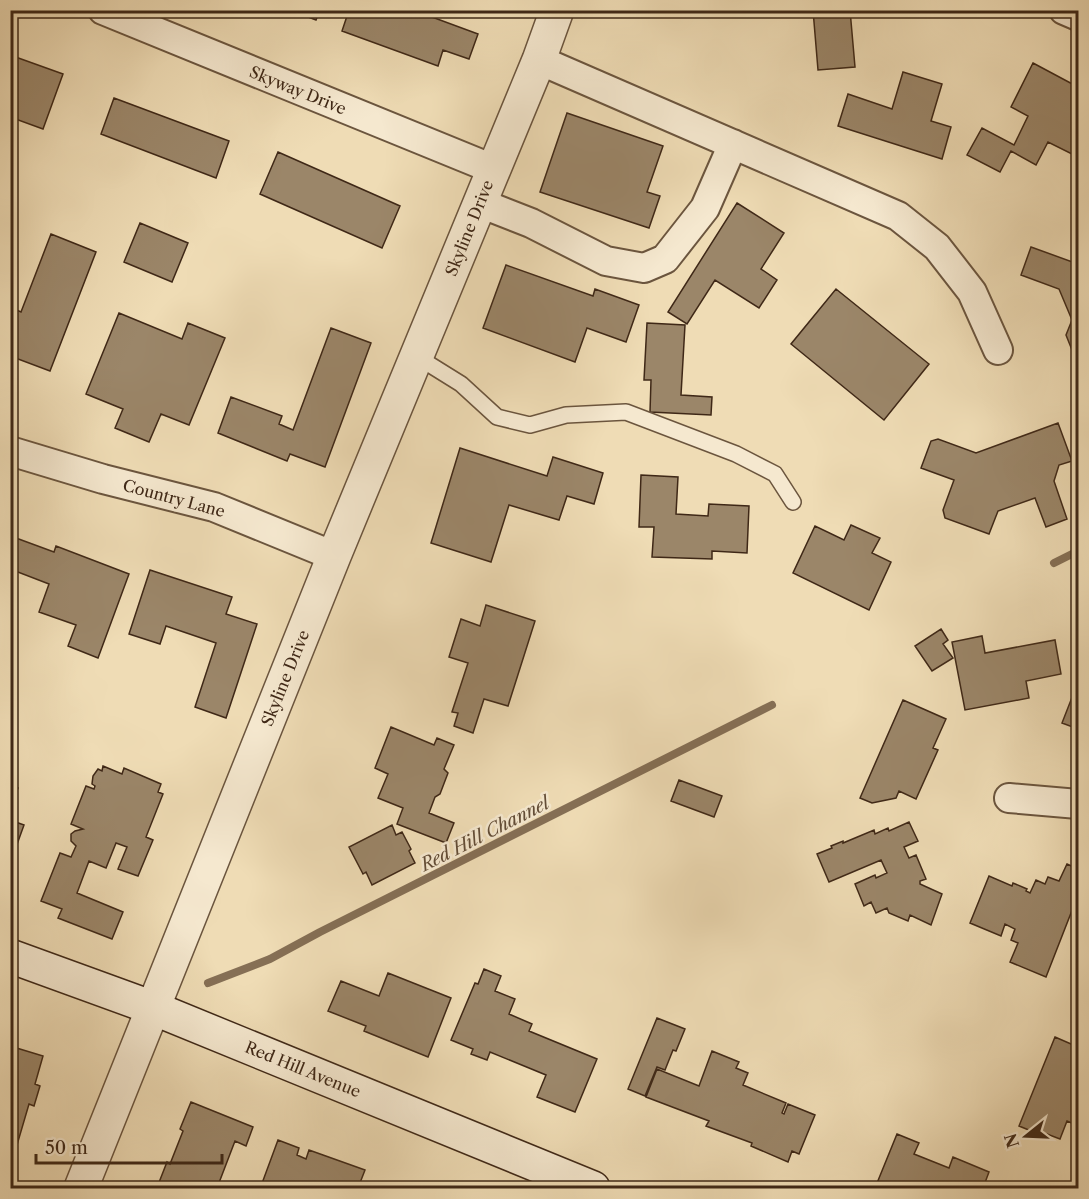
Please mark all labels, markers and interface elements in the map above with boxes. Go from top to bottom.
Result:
street label: Skyway Drive [247,62,349,118]
street label: Skyline Drive [441,177,497,279]
street label: Country Lane [121,475,227,521]
street label: Skyline Drive [257,627,313,729]
water label: Red Hill Channel [415,791,555,877]
street label: Red Hill Avenue [242,1037,364,1101]
north arrow [996,1106,1056,1166]
scale bar [36,1127,222,1165]
text: N [1000,1131,1023,1150]
text: 50 m [45,1137,88,1159]

